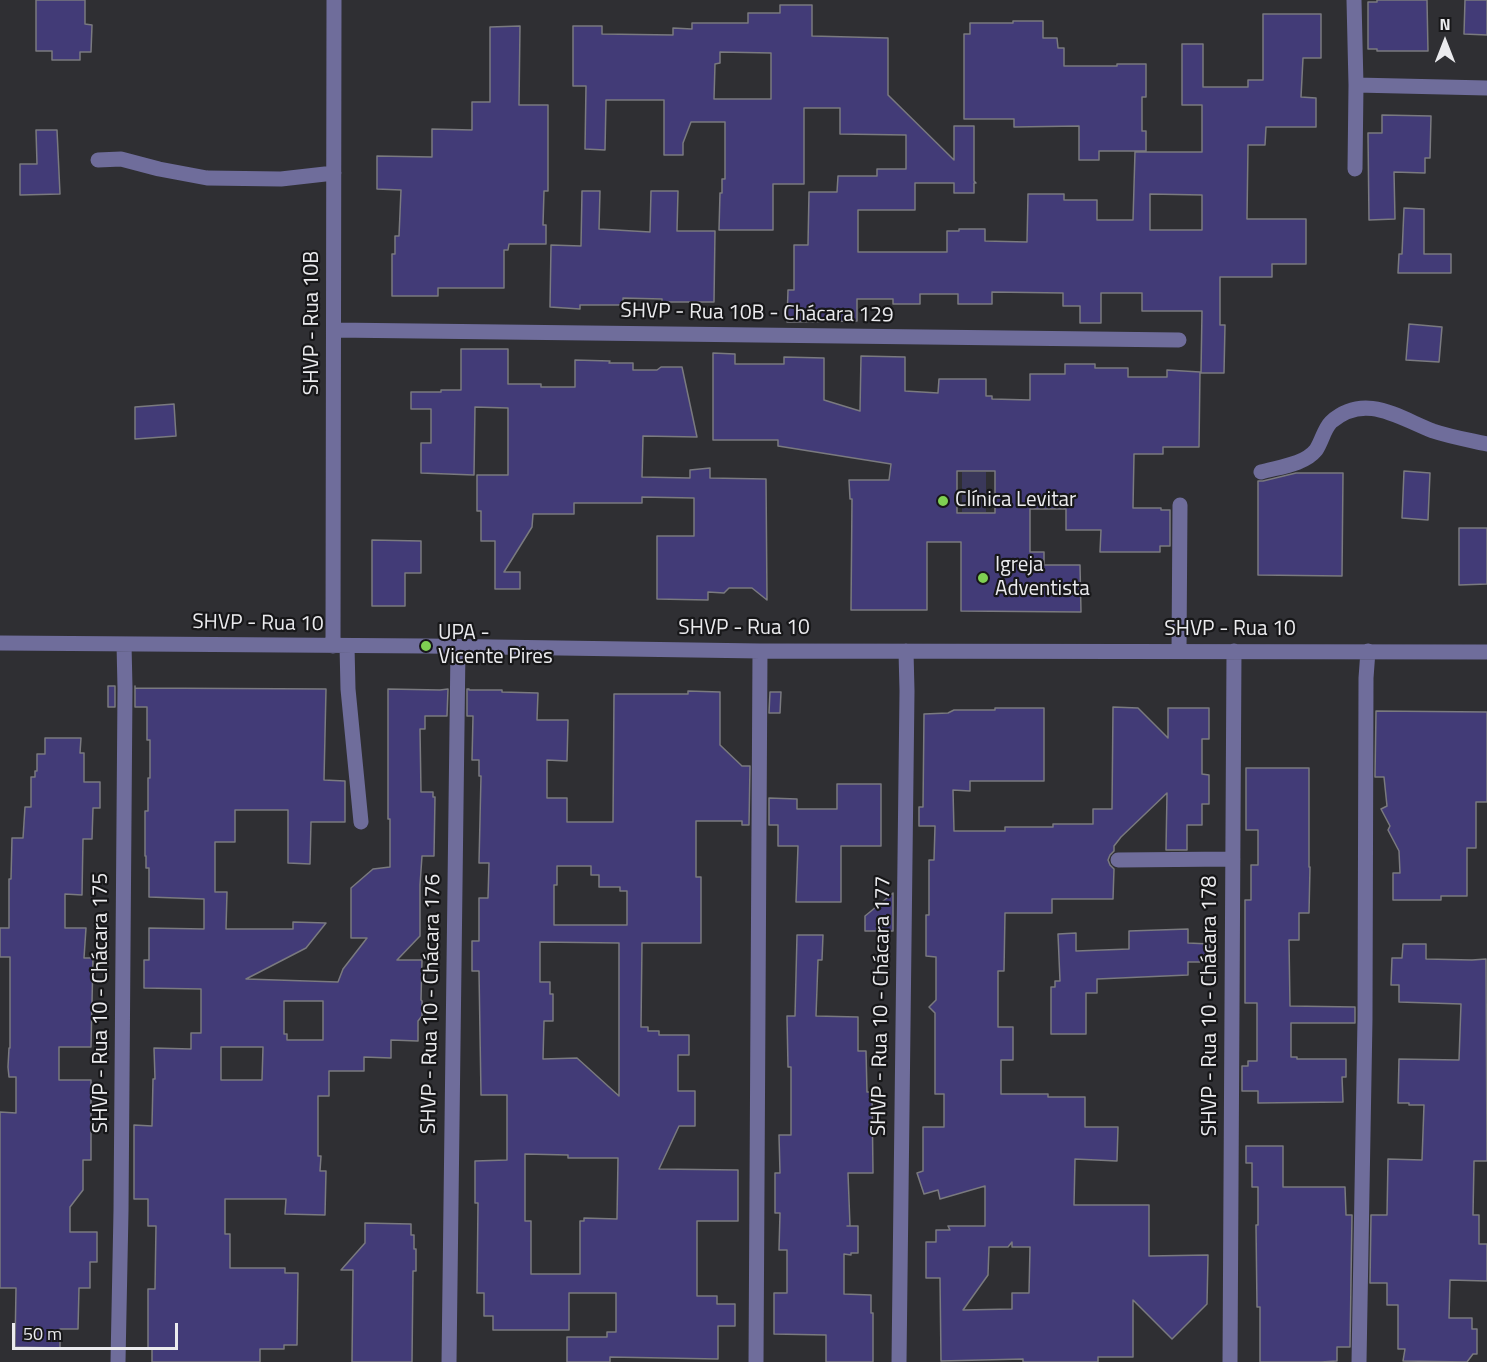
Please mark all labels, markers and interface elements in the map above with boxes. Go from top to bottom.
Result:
north arrow [1415,12,1475,72]
text: N [1439,12,1451,36]
street label: SHVP - Rua 10B [300,251,326,395]
street label: SHVP - Rua 10B - Chácara 129 [620,299,894,329]
place label: Clínica Levitar [955,488,1076,514]
marker: Clínica Levitar [936,494,950,508]
place label: Igreja Adventista [995,553,1090,603]
marker: Igreja Adventista [976,571,990,585]
street label: SHVP - Rua 10 [192,610,324,638]
street label: SHVP - Rua 10 [678,616,810,642]
street label: SHVP - Rua 10 [1164,617,1296,643]
place label: UPA - Vicente Pires [438,621,553,671]
marker: UPA - Vicente Pires [419,639,433,653]
street label: SHVP - Rua 10 - Chácara 175 [89,873,115,1133]
street label: SHVP - Rua 10 - Chácara 176 [417,874,447,1134]
street label: SHVP - Rua 10 - Chácara 177 [867,876,897,1136]
street label: SHVP - Rua 10 - Chácara 178 [1198,876,1224,1136]
scale bar [15,1311,182,1349]
text: 50 m [23,1320,62,1347]

